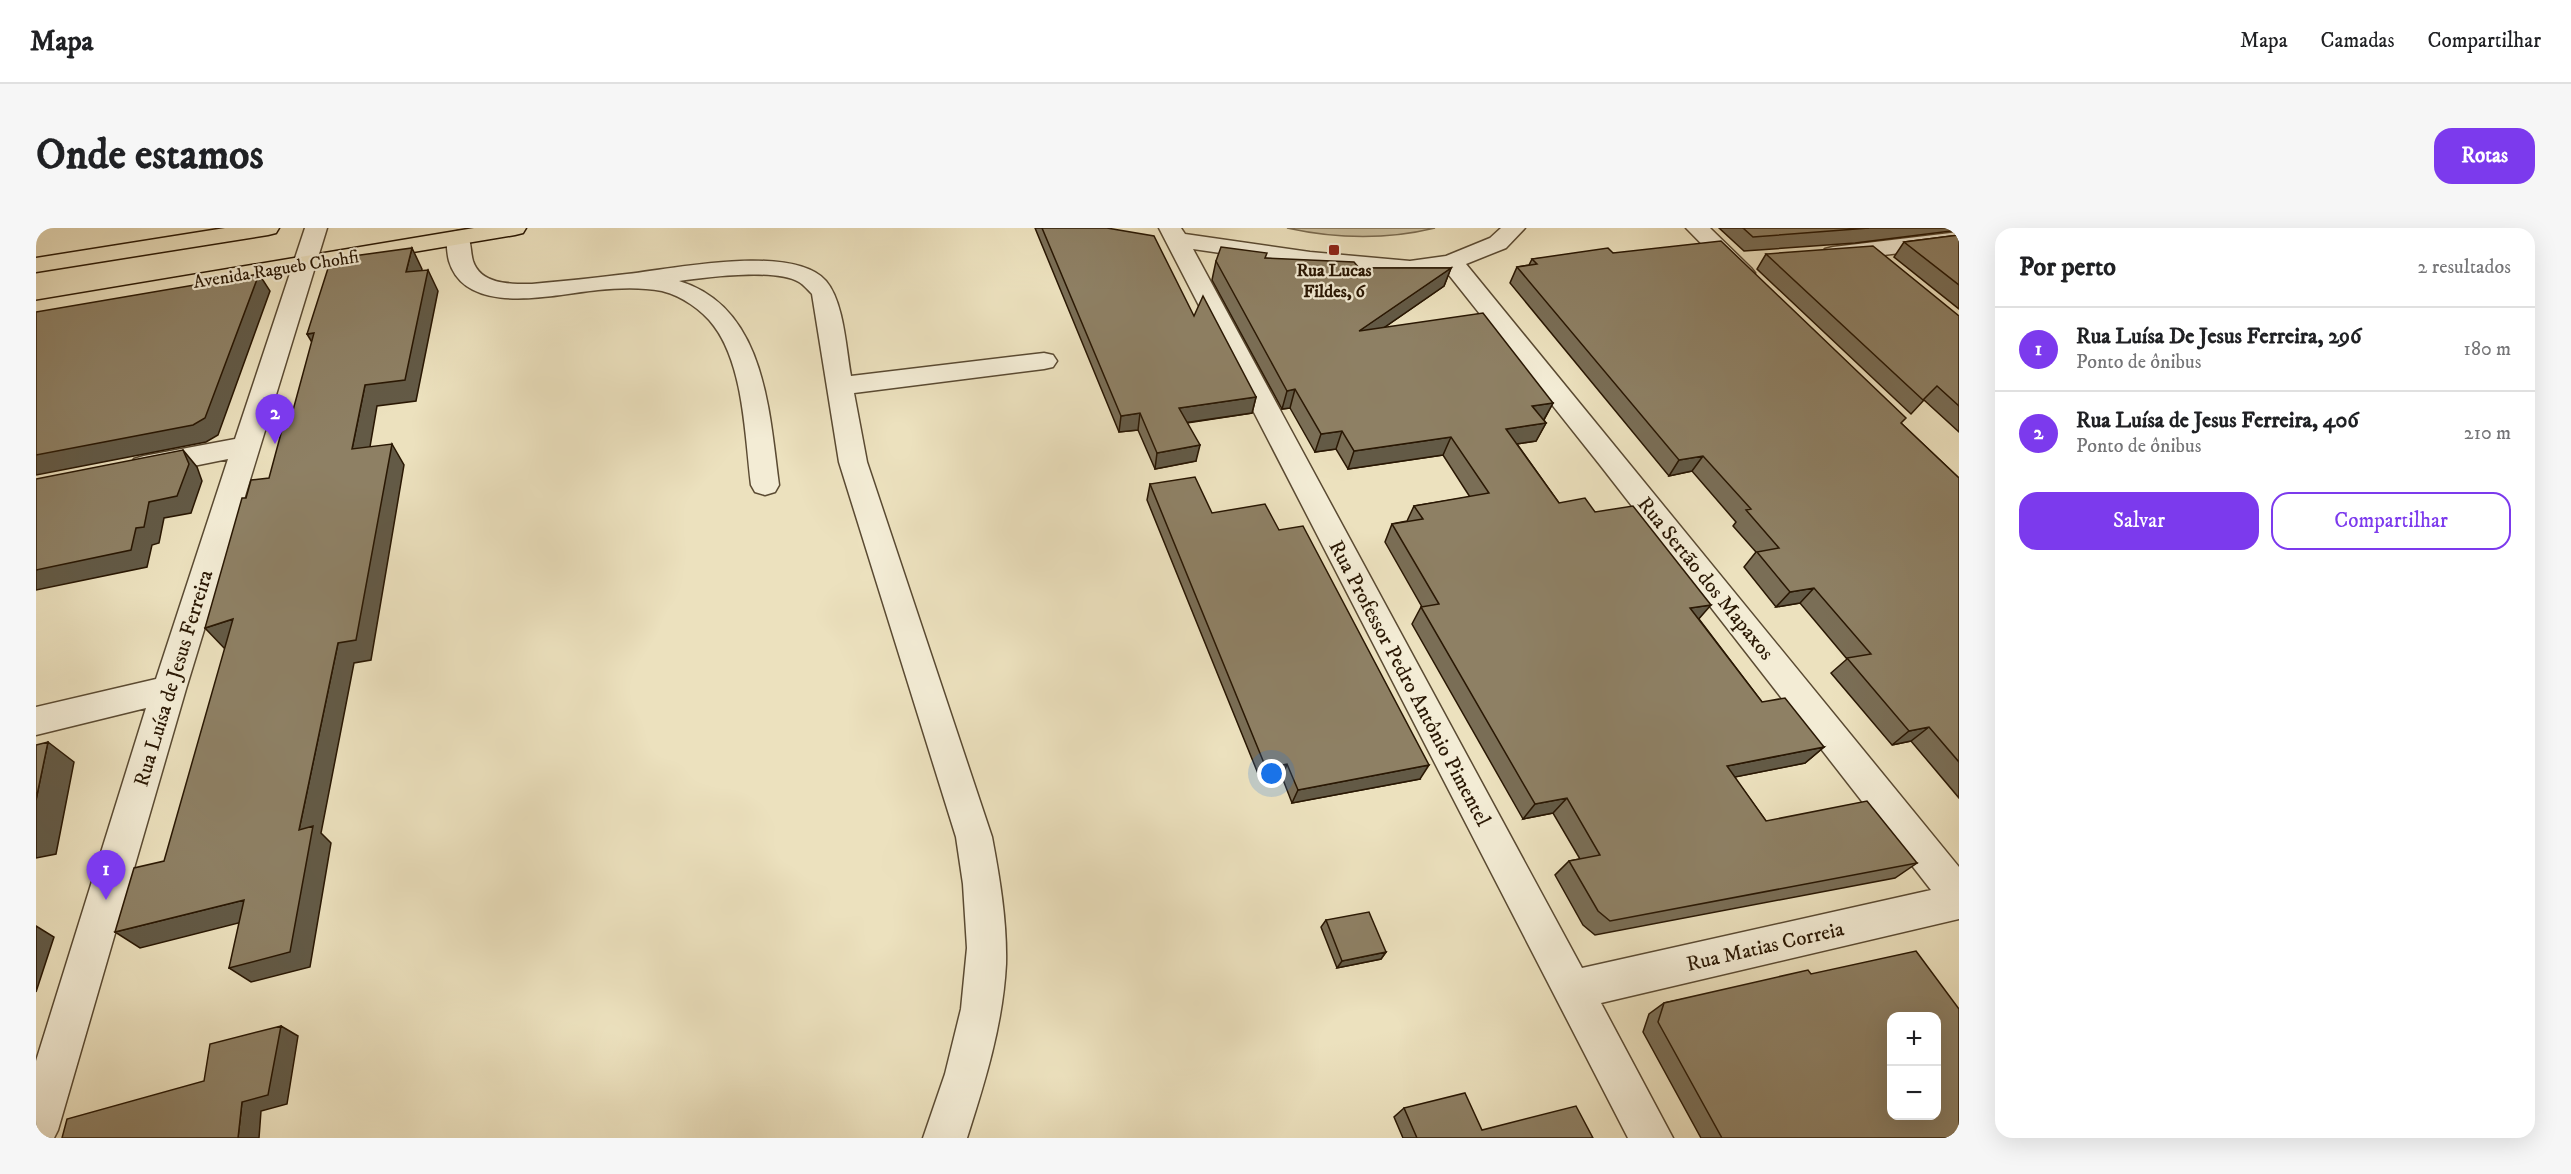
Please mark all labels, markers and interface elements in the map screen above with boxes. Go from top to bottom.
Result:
text: Mapa [30,24,93,59]
text: Mapa [2240,28,2288,54]
text: Camadas [2321,28,2395,54]
text: Compartilhar [2428,28,2541,54]
button: Rotas [2434,128,2535,184]
text: Onde estamos [36,130,264,182]
marker: Rua Lucas Fildes, 6 [1327,243,1341,257]
street label: Avenida Ragueb Chohfi [192,246,361,294]
text: Por perto [2019,251,2116,284]
text: 2 resultados [2418,255,2511,280]
place label: Rua Lucas Fildes, 6 [1296,260,1372,303]
text: Rua Luísa De Jesus Ferreira, 296 [2076,323,2361,350]
text: 1 [2035,337,2042,362]
text: 180 m [2464,337,2511,362]
text: Ponto de ônibus [2076,350,2201,375]
pin: 2 [256,394,294,444]
text: Rua Luísa de Jesus Ferreira, 406 [2076,407,2359,434]
text: 2 [2034,421,2043,446]
text: 210 m [2464,421,2511,446]
text: Ponto de ônibus [2076,434,2201,459]
street label: Rua Sertão dos Mapaxos [1631,492,1779,666]
button: Salvar [2019,492,2259,550]
button: Compartilhar [2271,492,2511,550]
street label: Rua Professor Pedro Antônio Pimentel [1323,536,1496,831]
street label: Rua Luísa de Jesus Ferreira [129,567,219,790]
your location [1257,759,1286,788]
pin: 1 [86,850,126,900]
street label: Rua Matias Correia [1684,916,1847,978]
map controls [1887,1012,1941,1120]
button: + [1887,1012,1941,1066]
button: − [1887,1066,1941,1120]

